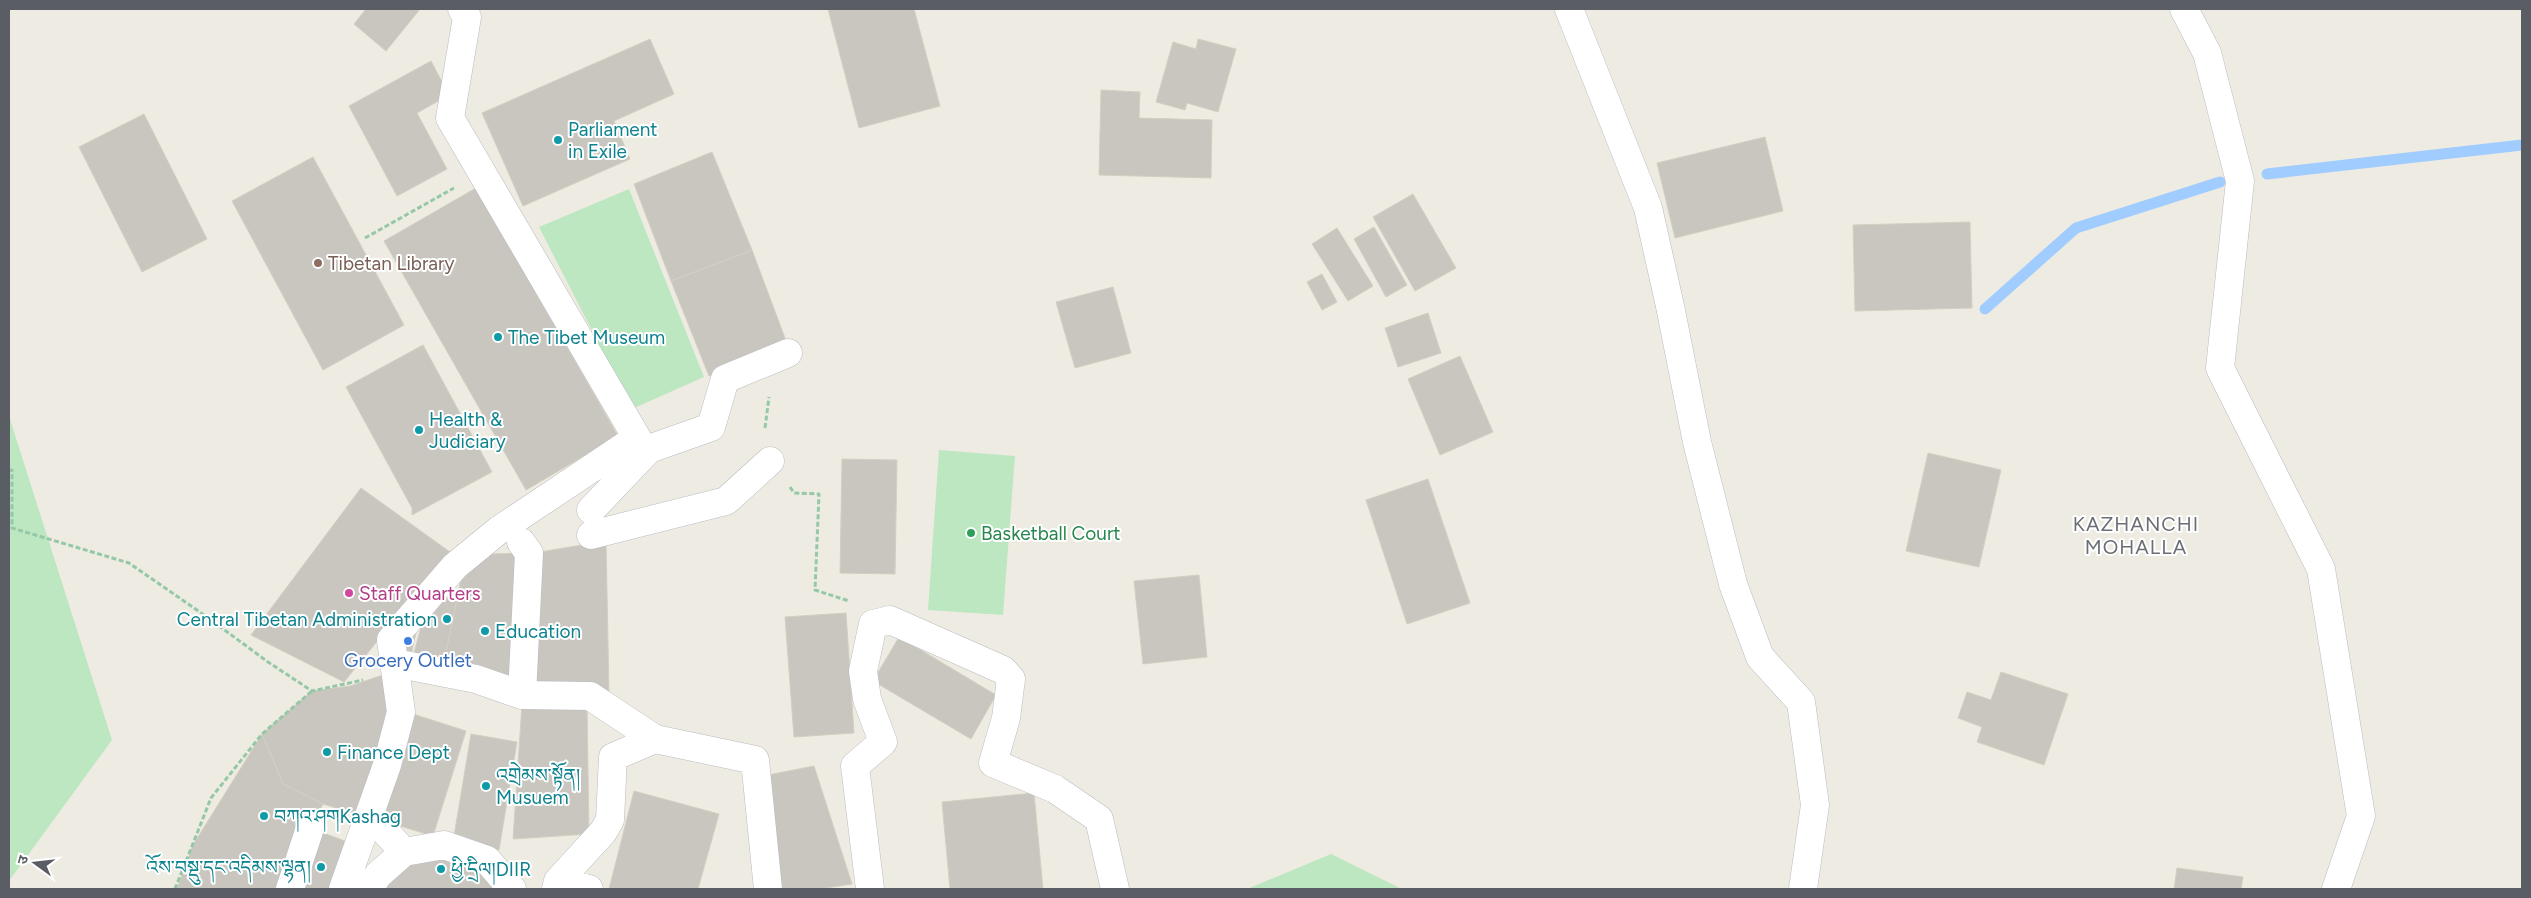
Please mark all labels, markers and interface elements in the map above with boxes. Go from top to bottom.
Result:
place label: Parliament in Exile [568,118,658,163]
marker: Parliament in Exile [552,134,564,146]
place label: Tibetan Library [328,252,454,275]
marker: Tibetan Library [312,257,324,269]
place label: The Tibet Museum [508,326,665,349]
marker: The Tibet Museum [492,331,504,343]
place label: Health & Judiciary [429,408,506,453]
marker: Health & Judiciary [413,424,425,436]
district label: KAZHANCHI MOHALLA [2073,512,2199,559]
place label: Basketball Court [981,522,1121,545]
marker: Basketball Court [965,527,977,539]
place label: Staff Quarters [359,582,481,605]
marker: Staff Quarters [343,587,355,599]
place label: Central Tibetan Administration [177,608,437,631]
marker: Central Tibetan Administration [441,613,453,625]
place label: Education [495,620,581,643]
marker: Education [479,625,491,637]
marker: Grocery Outlet [402,635,414,647]
place label: Grocery Outlet [344,649,472,672]
place label: Finance Dept [337,741,450,764]
marker: Finance Dept [321,746,333,758]
place label: འགྲེམས་སྟོན། Musuem [496,761,580,809]
marker: འགྲེམས་སྟོན། Musuem [480,780,492,792]
place label: བཀའ་ཤགKashag [274,805,401,832]
marker: བཀའ་ཤགKashag [258,810,270,822]
north arrow [10,838,60,888]
text: उ [14,853,32,866]
place label: འོས་བསྡུ་དང་འདིམས་ལྷན། [145,853,311,885]
place label: ཕྱི་དྲིལ།DIIR [451,855,531,885]
marker: འོས་བསྡུ་དང་འདིམས་ལྷན། [315,861,327,873]
marker: ཕྱི་དྲིལ།DIIR [435,863,447,875]

